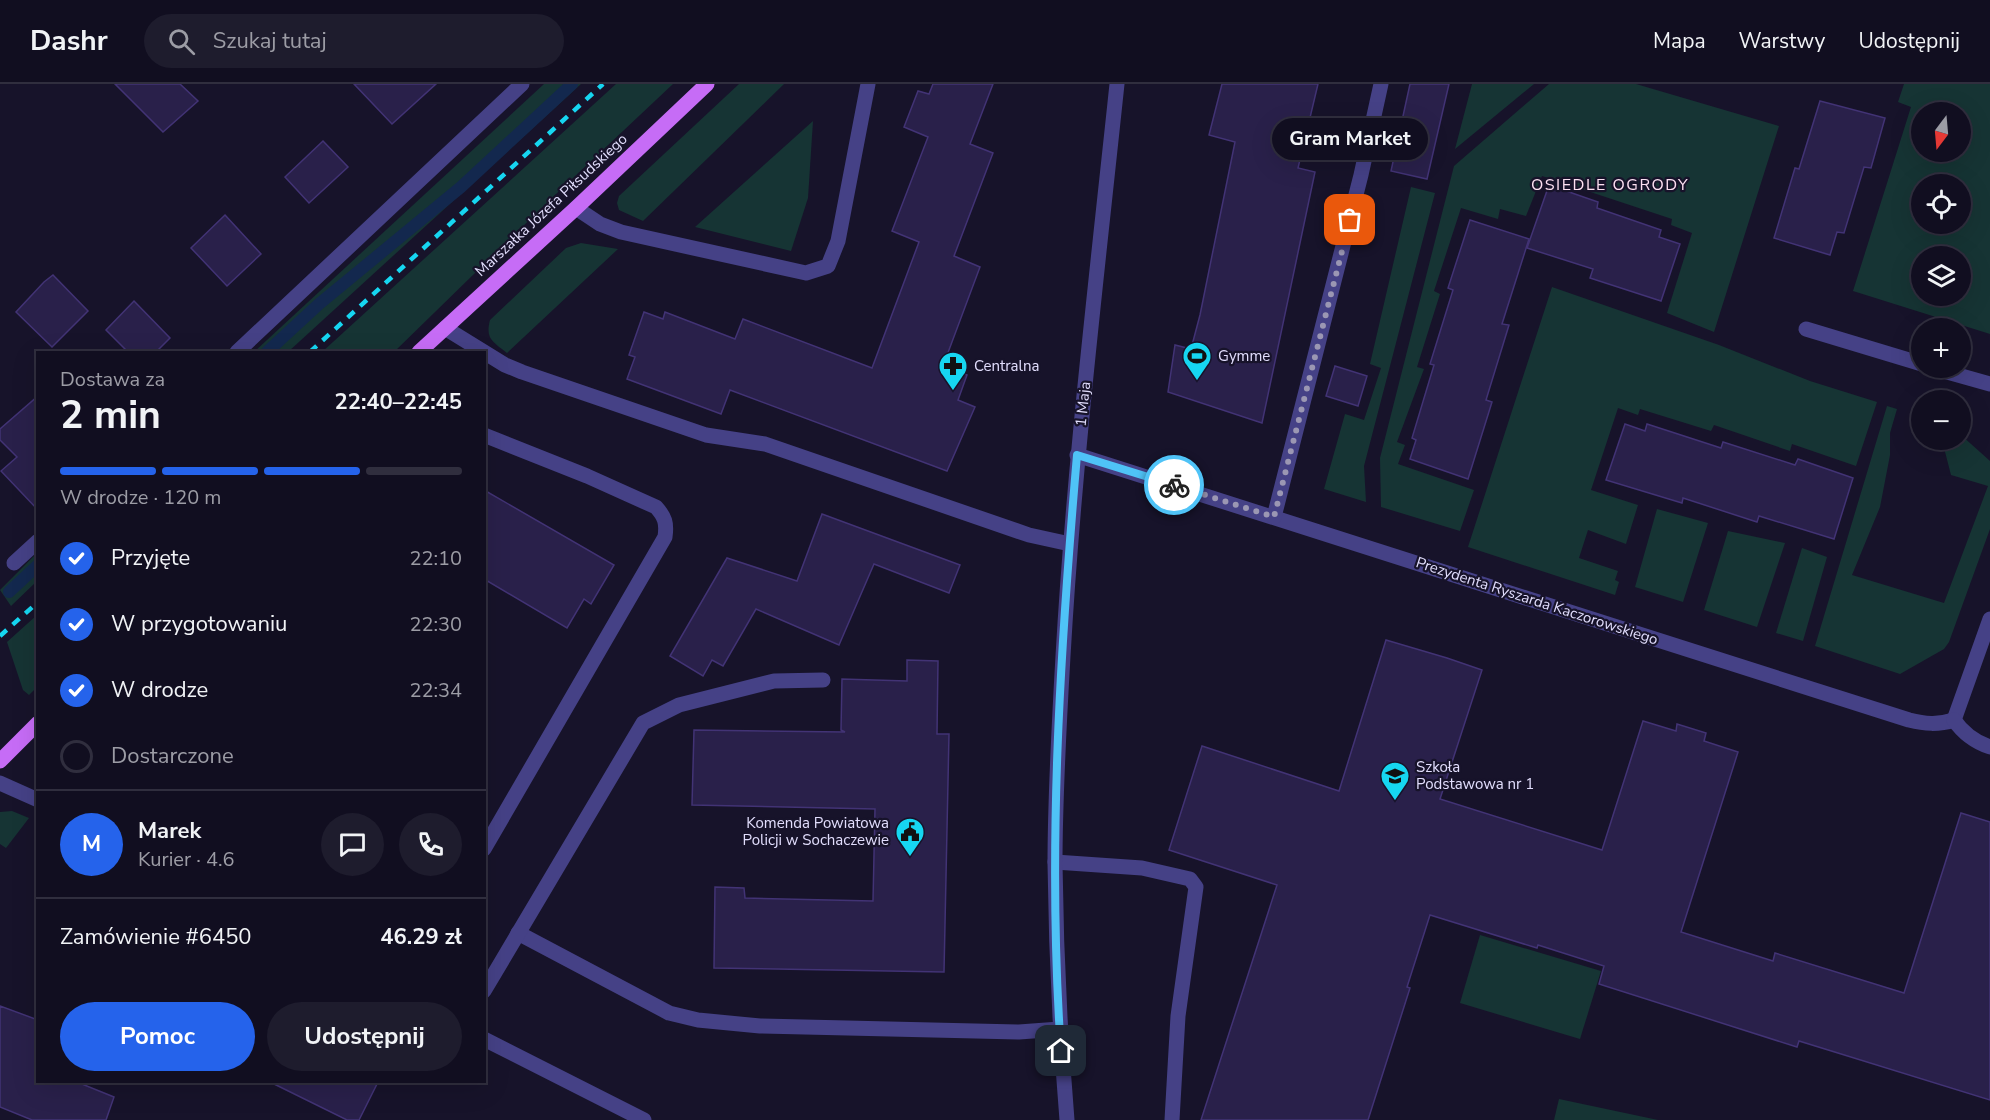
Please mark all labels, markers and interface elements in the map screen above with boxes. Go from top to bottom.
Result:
search box [144,14,564,68]
text: Dashr [30,22,108,60]
icon: search [165,25,198,58]
text: Szukaj tutaj [213,26,327,56]
text: Mapa [1653,27,1706,55]
text: Warstwy [1739,27,1825,55]
text: Udostępnij [1858,27,1960,55]
north arrow [1911,102,1971,162]
map controls [1911,102,1971,450]
callout: Gram Market [1272,118,1428,160]
text: Gram Market [1289,125,1411,152]
street label: Marszałka Józefa Piłsudskiego [471,129,631,281]
district label: OSIEDLE OGRODY [1531,174,1689,196]
button: locate [1911,174,1971,234]
pin [1324,194,1375,245]
icon: bag [1333,203,1366,236]
button: layers [1911,246,1971,306]
button: + [1911,318,1971,378]
sports icon: Gymme [1181,340,1213,382]
place label: Gymme [1218,346,1270,366]
pharmacy icon: Centralna [937,350,969,392]
place label: Centralna [974,356,1039,376]
text: Dostawa za [60,366,165,393]
street label: 1 Maja [1071,381,1095,427]
text: 22:40–22:45 [334,387,462,417]
text: 2 min [60,389,161,442]
button: − [1911,390,1971,450]
courier [1144,455,1204,515]
icon: bike [1158,469,1191,502]
text: W drodze · 120 m [60,484,221,511]
icon: check [60,542,93,575]
text: Przyjęte [111,543,190,573]
text: 22:10 [409,545,462,572]
street label: Prezydenta Ryszarda Kaczorowskiego [1413,552,1661,650]
icon: check [60,608,93,641]
text: W przygotowaniu [111,609,287,639]
text: 22:30 [409,611,462,638]
icon: check [60,674,93,707]
text: W drodze [111,675,208,705]
text: 22:34 [409,677,462,704]
text: Dostarczone [111,741,234,771]
place label: Szkoła Podstawowa nr 1 [1416,757,1534,794]
school or university icon: Szkoła Podstawowa nr 1 [1379,760,1411,802]
button: chat [321,813,384,876]
button: phone [399,813,462,876]
place label: Komenda Powiatowa Policji w Sochaczewie [743,813,889,850]
text: Marek [138,816,201,846]
public building icon: Komenda Powiatowa Policji w Sochaczewie [894,816,926,858]
text: M [82,829,101,859]
text: Kurier · 4.6 [138,846,235,873]
text: Zamówienie #6450 [60,922,252,952]
text: 46.29 zł [380,922,462,952]
button: Pomoc [60,1002,255,1071]
button: Udostępnij [267,1002,462,1071]
pin [1035,1025,1086,1076]
icon: home [1044,1034,1077,1067]

